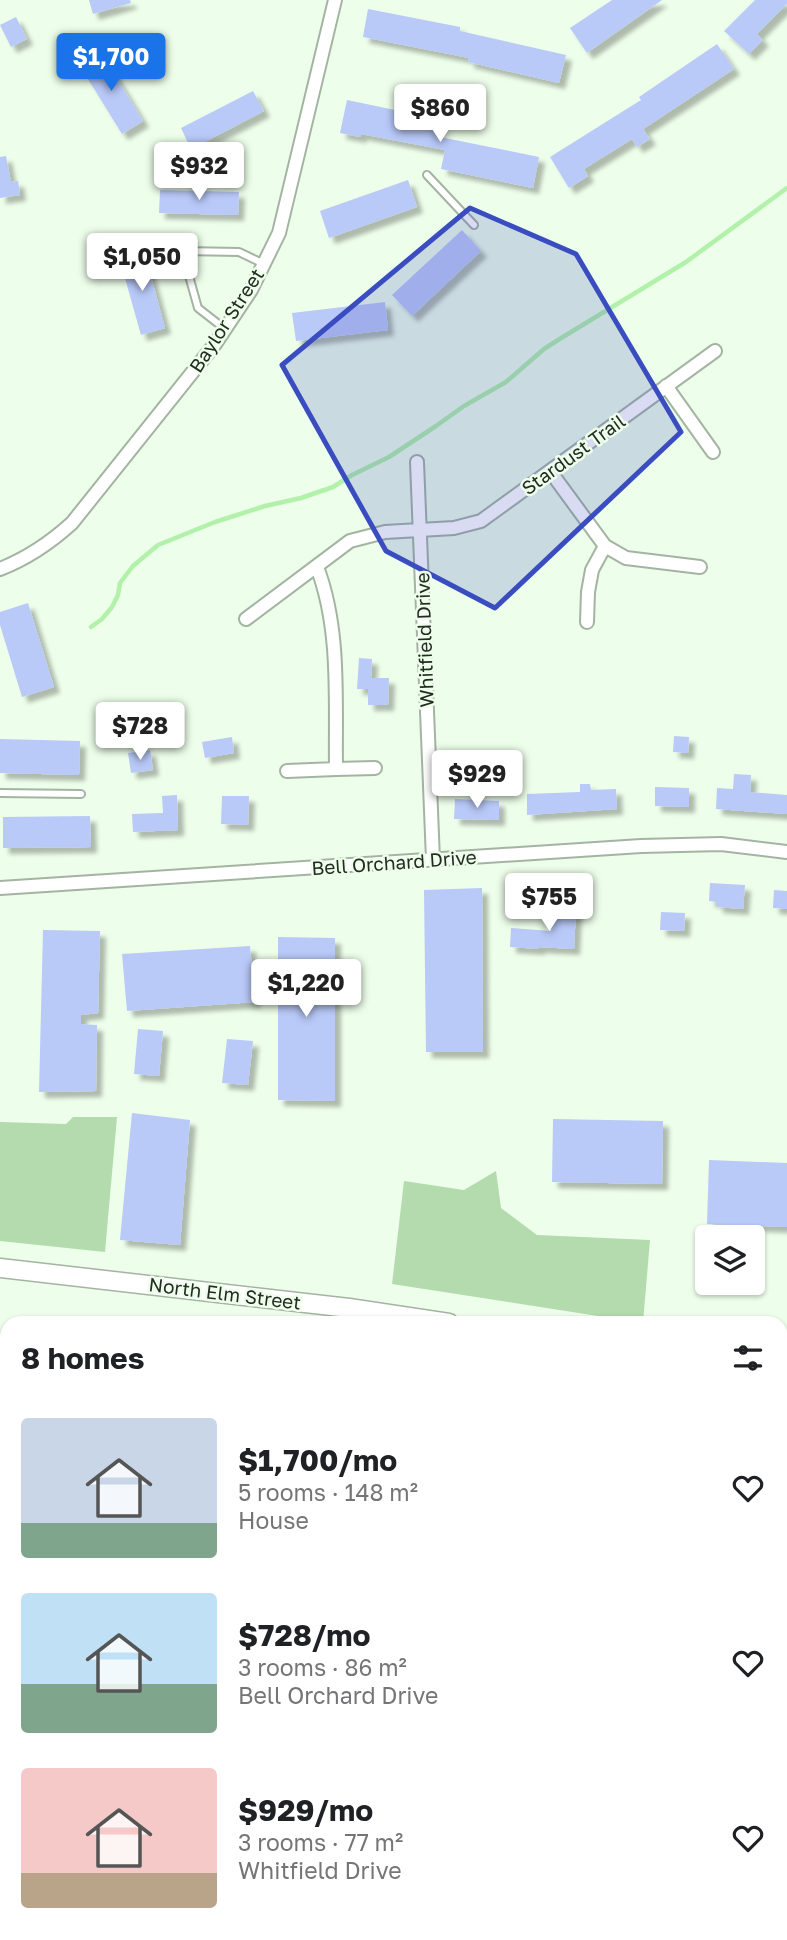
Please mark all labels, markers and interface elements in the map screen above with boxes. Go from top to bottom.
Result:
pin: $1,700 [54,34,168,93]
text: $1,700 [72,42,150,70]
pin: $860 [399,85,481,144]
text: $860 [410,93,470,121]
pin: $932 [158,142,240,202]
text: $932 [170,151,228,179]
pin: $1,050 [85,233,199,293]
text: $1,050 [103,242,181,270]
street label: Baylor Street [184,264,268,376]
street label: Stardust Trail [517,409,629,499]
street label: Whitfield Drive [410,572,438,708]
pin: $728 [99,702,181,762]
text: $728 [112,711,168,739]
pin: $929 [436,750,518,810]
text: $929 [448,759,506,787]
street label: Bell Orchard Drive [311,845,477,879]
pin: $755 [508,874,590,933]
text: $755 [521,882,577,910]
pin: $1,220 [249,960,363,1019]
text: $1,220 [267,968,345,996]
map controls [695,1225,765,1295]
button: layers [695,1225,765,1295]
street label: North Elm Street [148,1272,302,1314]
icon: filters [729,1339,767,1377]
text: 8 homes [21,1340,145,1376]
text: $1,700/mo [238,1442,397,1478]
icon: home [77,1446,161,1530]
icon: heart [729,1469,767,1507]
text: 5 rooms · 148 m² [238,1478,418,1506]
text: House [238,1506,309,1534]
text: $728/mo [238,1617,371,1653]
icon: home [77,1621,161,1705]
icon: heart [729,1644,767,1682]
text: 3 rooms · 86 m² [238,1653,407,1681]
text: Bell Orchard Drive [238,1681,438,1709]
text: $929/mo [238,1792,373,1828]
icon: home [77,1796,161,1880]
icon: heart [729,1819,767,1857]
text: 3 rooms · 77 m² [238,1828,403,1856]
text: Whitfield Drive [238,1856,402,1884]

